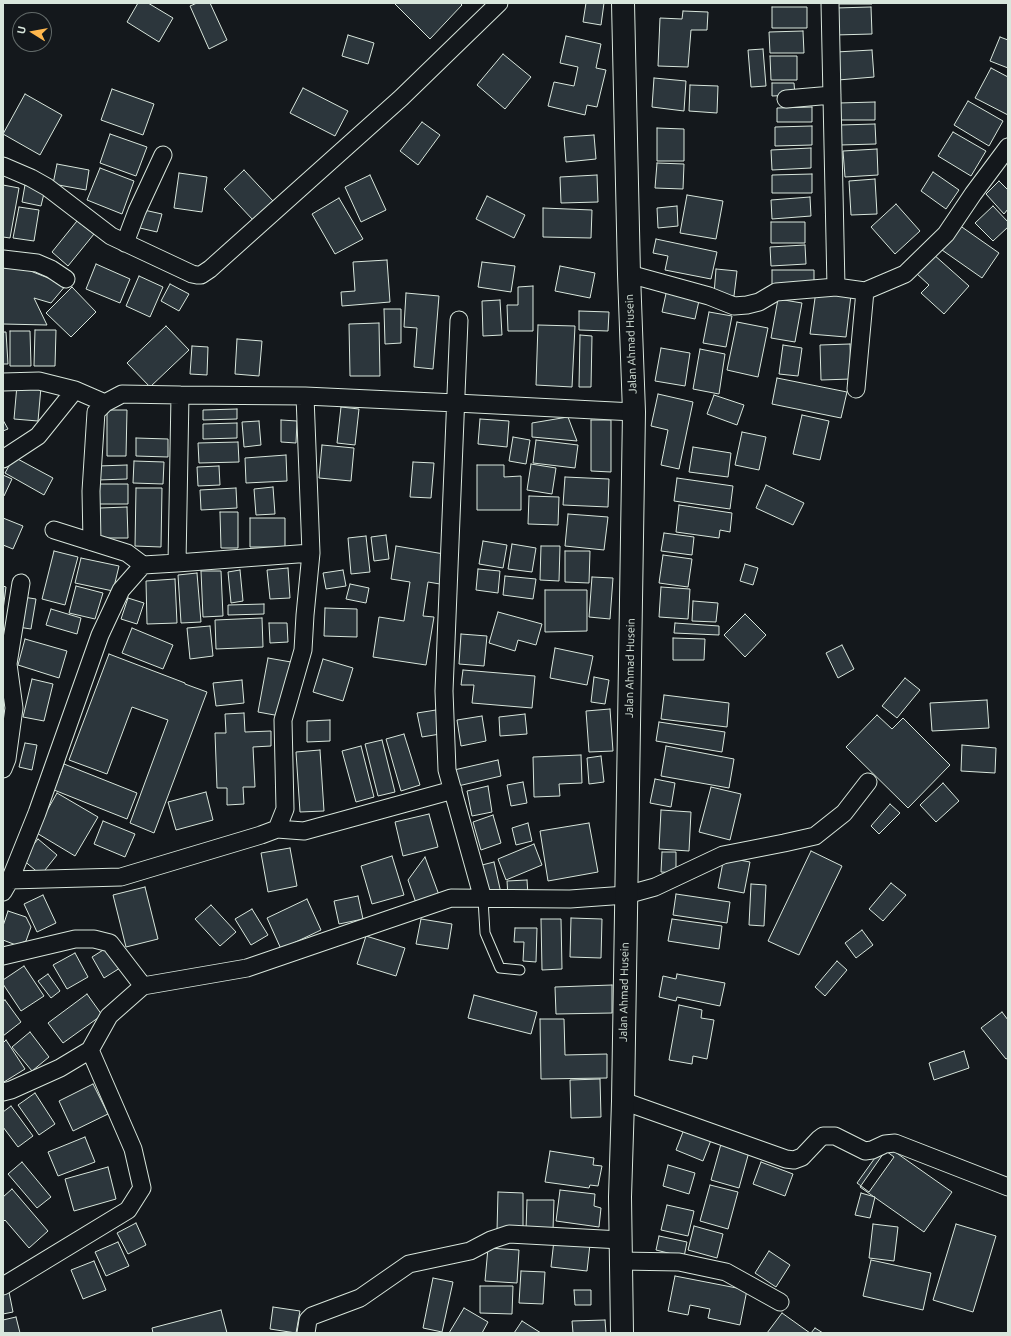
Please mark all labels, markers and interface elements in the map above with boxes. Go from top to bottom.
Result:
north arrow [12,12,52,52]
text: U [15,25,28,35]
street label: Jalan Ahmad Husein [623,294,639,394]
street label: Jalan Ahmad Husein [623,618,637,718]
street label: Jalan Ahmad Husein [617,942,631,1042]

